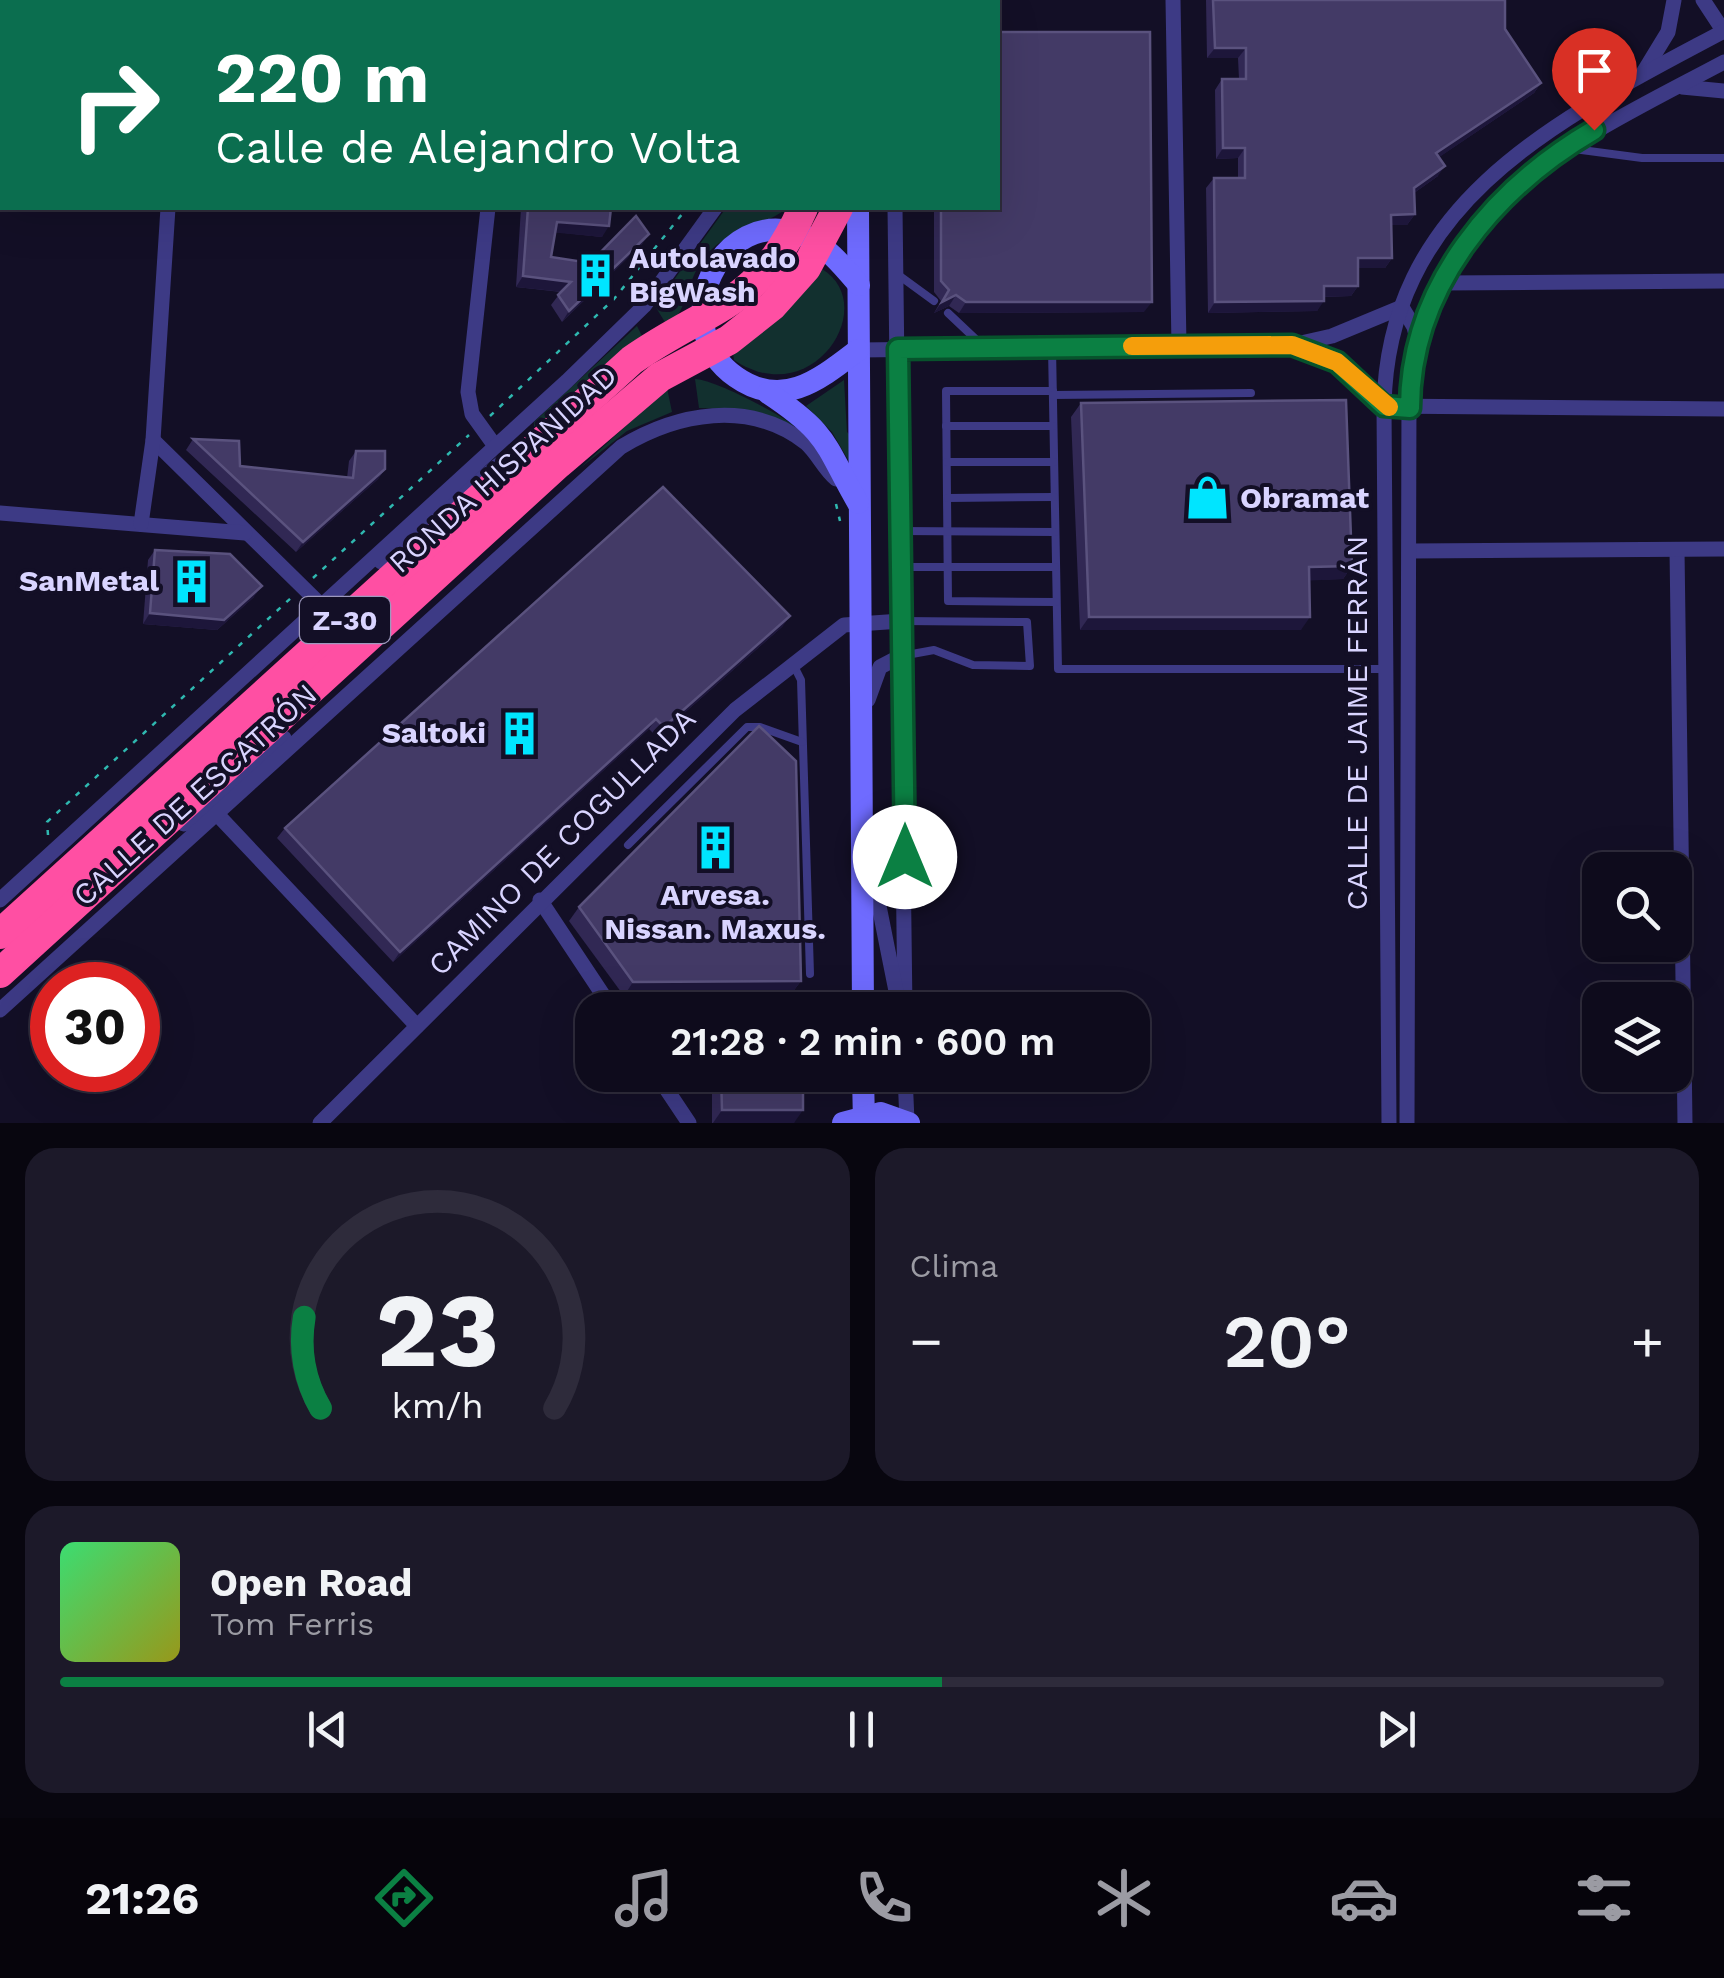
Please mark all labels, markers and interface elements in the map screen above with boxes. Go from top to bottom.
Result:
pin [1552,28,1637,131]
text: 220 m [215,37,429,119]
icon: right [50,40,180,170]
icon: arrive [1567,43,1622,98]
text: Calle de Alejandro Volta [215,121,741,174]
place label: Autolavado BigWash [629,240,796,309]
building icon: Autolavado BigWash [572,251,620,299]
street label: RONDA HISPANIDAD [382,357,624,580]
shop icon: Obramat [1183,474,1231,522]
place label: Obramat [1240,480,1369,515]
street label: CALLE DE JAIME FERRÁN [1339,535,1374,911]
building icon: SanMetal [168,557,216,605]
place label: SanMetal [19,563,159,598]
road number: Z-30 [300,597,390,643]
street label: CALLE DE ESCATRÓN [66,676,323,913]
street label: CAMINO DE COGULLADA [421,701,703,982]
building icon: Saltoki [495,709,543,757]
place label: Saltoki [382,715,486,750]
position arrow [853,805,957,909]
building icon: Arvesa. Nissan. Maxus. [691,824,739,872]
map controls [1582,852,1692,1092]
button: search [1582,852,1692,962]
place label: Arvesa. Nissan. Maxus. [604,877,826,946]
speed limit sign: 30 [30,962,160,1092]
button: layers [1582,982,1692,1092]
text: 21:28 · 2 min · 600 m [670,1020,1055,1064]
text: Clima [910,1247,998,1285]
text: 23 [375,1269,499,1391]
text: 20° [1223,1297,1351,1385]
text: − [910,1309,943,1373]
text: + [1631,1309,1664,1373]
text: km/h [391,1385,483,1427]
text: Open Road [210,1561,412,1605]
text: Tom Ferris [210,1605,374,1643]
icon: previous [300,1702,355,1757]
icon: pause [834,1702,889,1757]
icon: next [1369,1702,1424,1757]
icon: directions [369,1863,439,1933]
icon: music [609,1863,679,1933]
icon: phone [849,1863,919,1933]
icon: climate [1089,1863,1159,1933]
icon: car [1329,1863,1399,1933]
icon: filters [1569,1863,1639,1933]
text: 21:26 [85,1872,199,1925]

